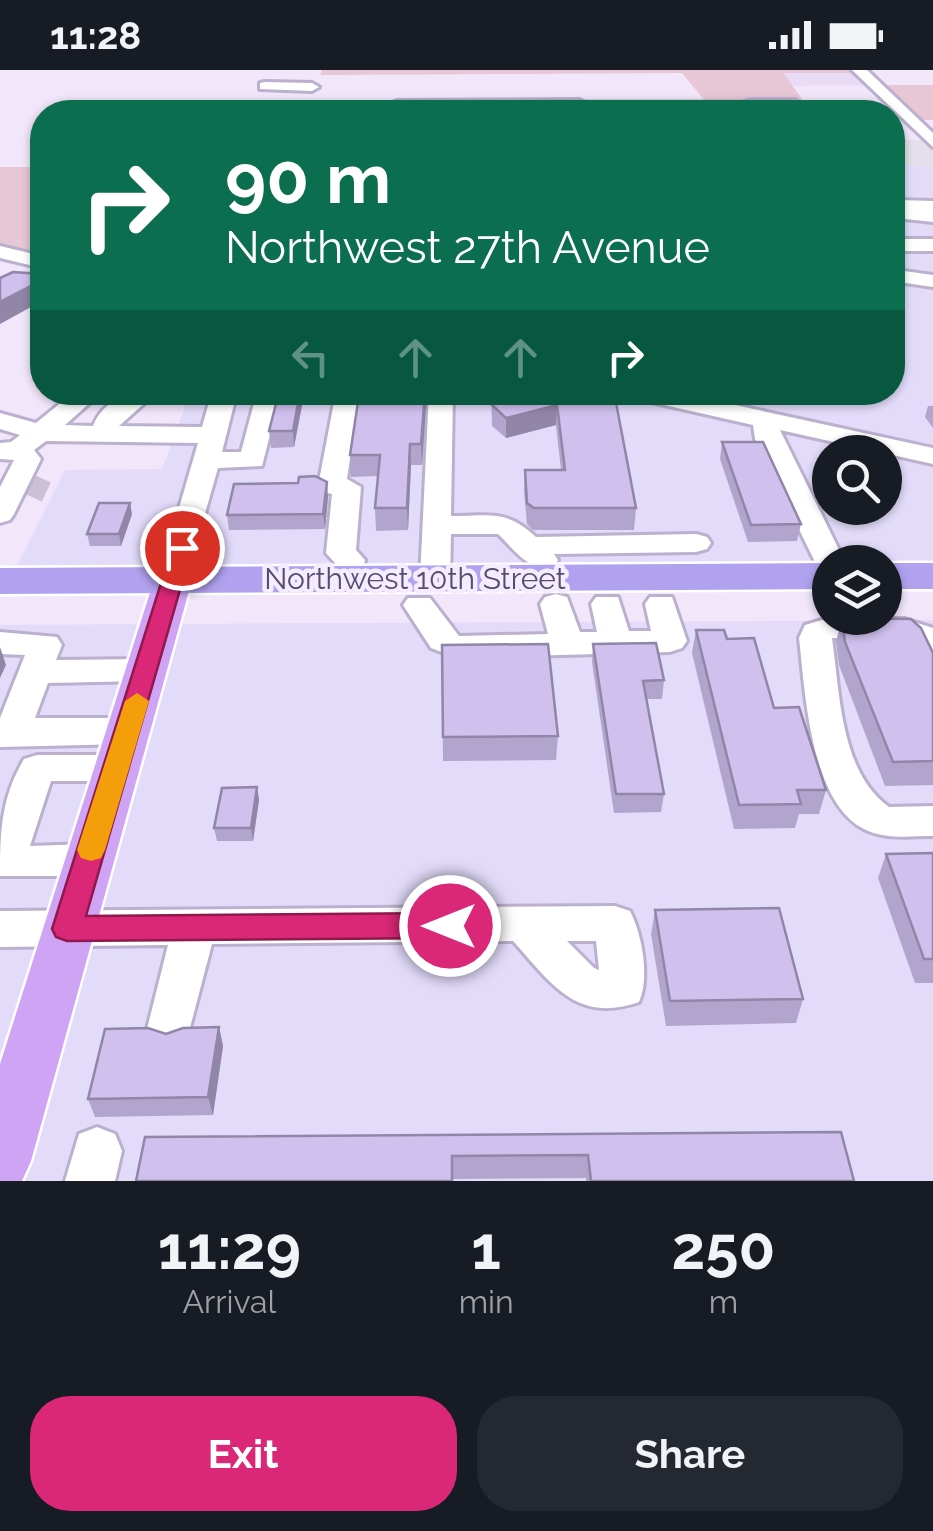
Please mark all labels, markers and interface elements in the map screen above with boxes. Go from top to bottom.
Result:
text: 11:28 [50,13,141,58]
text: 90 m [225,137,391,219]
icon: right [60,140,190,270]
text: Northwest 27th Avenue [225,221,710,274]
icon: left [283,330,338,385]
icon: ahead [388,330,443,385]
icon: ahead [493,330,548,385]
icon: right [598,330,653,385]
map controls [812,435,902,635]
button: search [812,435,902,525]
pin [140,506,225,591]
icon: arrive [155,521,210,576]
button: layers [812,545,902,635]
street label: Northwest 10th Street [264,561,566,596]
position arrow [398,874,502,978]
text: 11:29 [158,1213,301,1283]
text: 1 [471,1213,501,1283]
text: 250 [671,1213,775,1283]
text: Arrival [182,1283,276,1320]
text: min [459,1283,514,1320]
text: m [709,1283,738,1320]
button: Exit [30,1396,457,1511]
button: Share [477,1396,903,1511]

